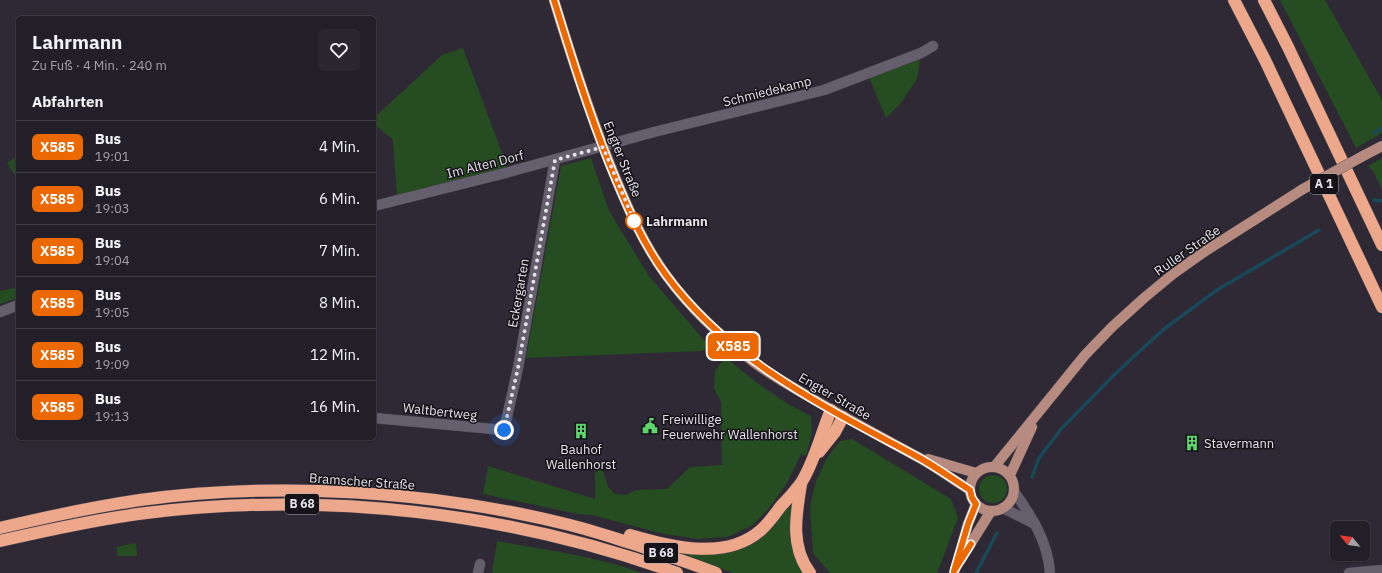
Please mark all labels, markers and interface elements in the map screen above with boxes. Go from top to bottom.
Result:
button: heart [318,29,360,71]
text: Lahrmann [32,30,122,54]
text: Zu Fuß · 4 Min. · 240 m [32,57,167,74]
street label: Schmiedekamp [721,72,813,111]
text: Abfahrten [32,92,103,111]
street label: Engter Straße [600,119,646,200]
text: Bus [95,129,121,148]
text: 4 Min. [319,137,360,156]
text: X585 [40,138,75,156]
street label: Im Alten Dorf [445,147,525,182]
text: 19:01 [95,148,130,165]
road number: A 1 [1310,174,1338,194]
text: Bus [95,181,121,200]
text: 6 Min. [319,189,360,208]
text: X585 [40,190,75,208]
text: 19:03 [95,200,130,217]
marker: Lahrmann [625,212,643,230]
place label: Lahrmann [646,213,708,230]
street label: Ruller Straße [1151,221,1224,279]
text: Bus [95,233,121,252]
text: 7 Min. [319,241,360,260]
text: X585 [40,242,75,260]
text: 19:04 [95,252,130,269]
street label: Eckergarten [504,257,533,329]
text: Bus [95,285,121,304]
text: 8 Min. [319,293,360,312]
text: X585 [40,294,75,312]
text: 19:05 [95,304,130,321]
line badge: X585 [705,333,761,359]
text: Bus [95,337,121,356]
text: X585 [716,337,750,355]
text: 12 Min. [310,345,360,364]
text: X585 [40,346,75,364]
text: 19:09 [95,356,130,373]
street label: Engter Straße [796,369,874,424]
text: Bus [95,389,121,408]
text: 16 Min. [310,397,360,416]
text: X585 [40,398,75,416]
street label: Waltbertweg [402,399,478,424]
text: 19:13 [95,408,130,425]
place label: Freiwillige Feuerwehr Wallenhorst [662,411,798,443]
public building icon: Freiwillige Feuerwehr Wallenhorst [641,417,659,435]
your location [494,420,514,440]
building icon: Bauhof Wallenhorst [572,422,590,440]
building icon: Stavermann [1183,434,1201,452]
place label: Stavermann [1204,435,1274,452]
place label: Bauhof Wallenhorst [546,441,616,473]
street label: Bramscher Straße [309,469,415,494]
road number: B 68 [285,494,319,514]
north arrow [1330,521,1370,561]
map controls [1330,521,1370,561]
road number: B 68 [644,543,678,563]

